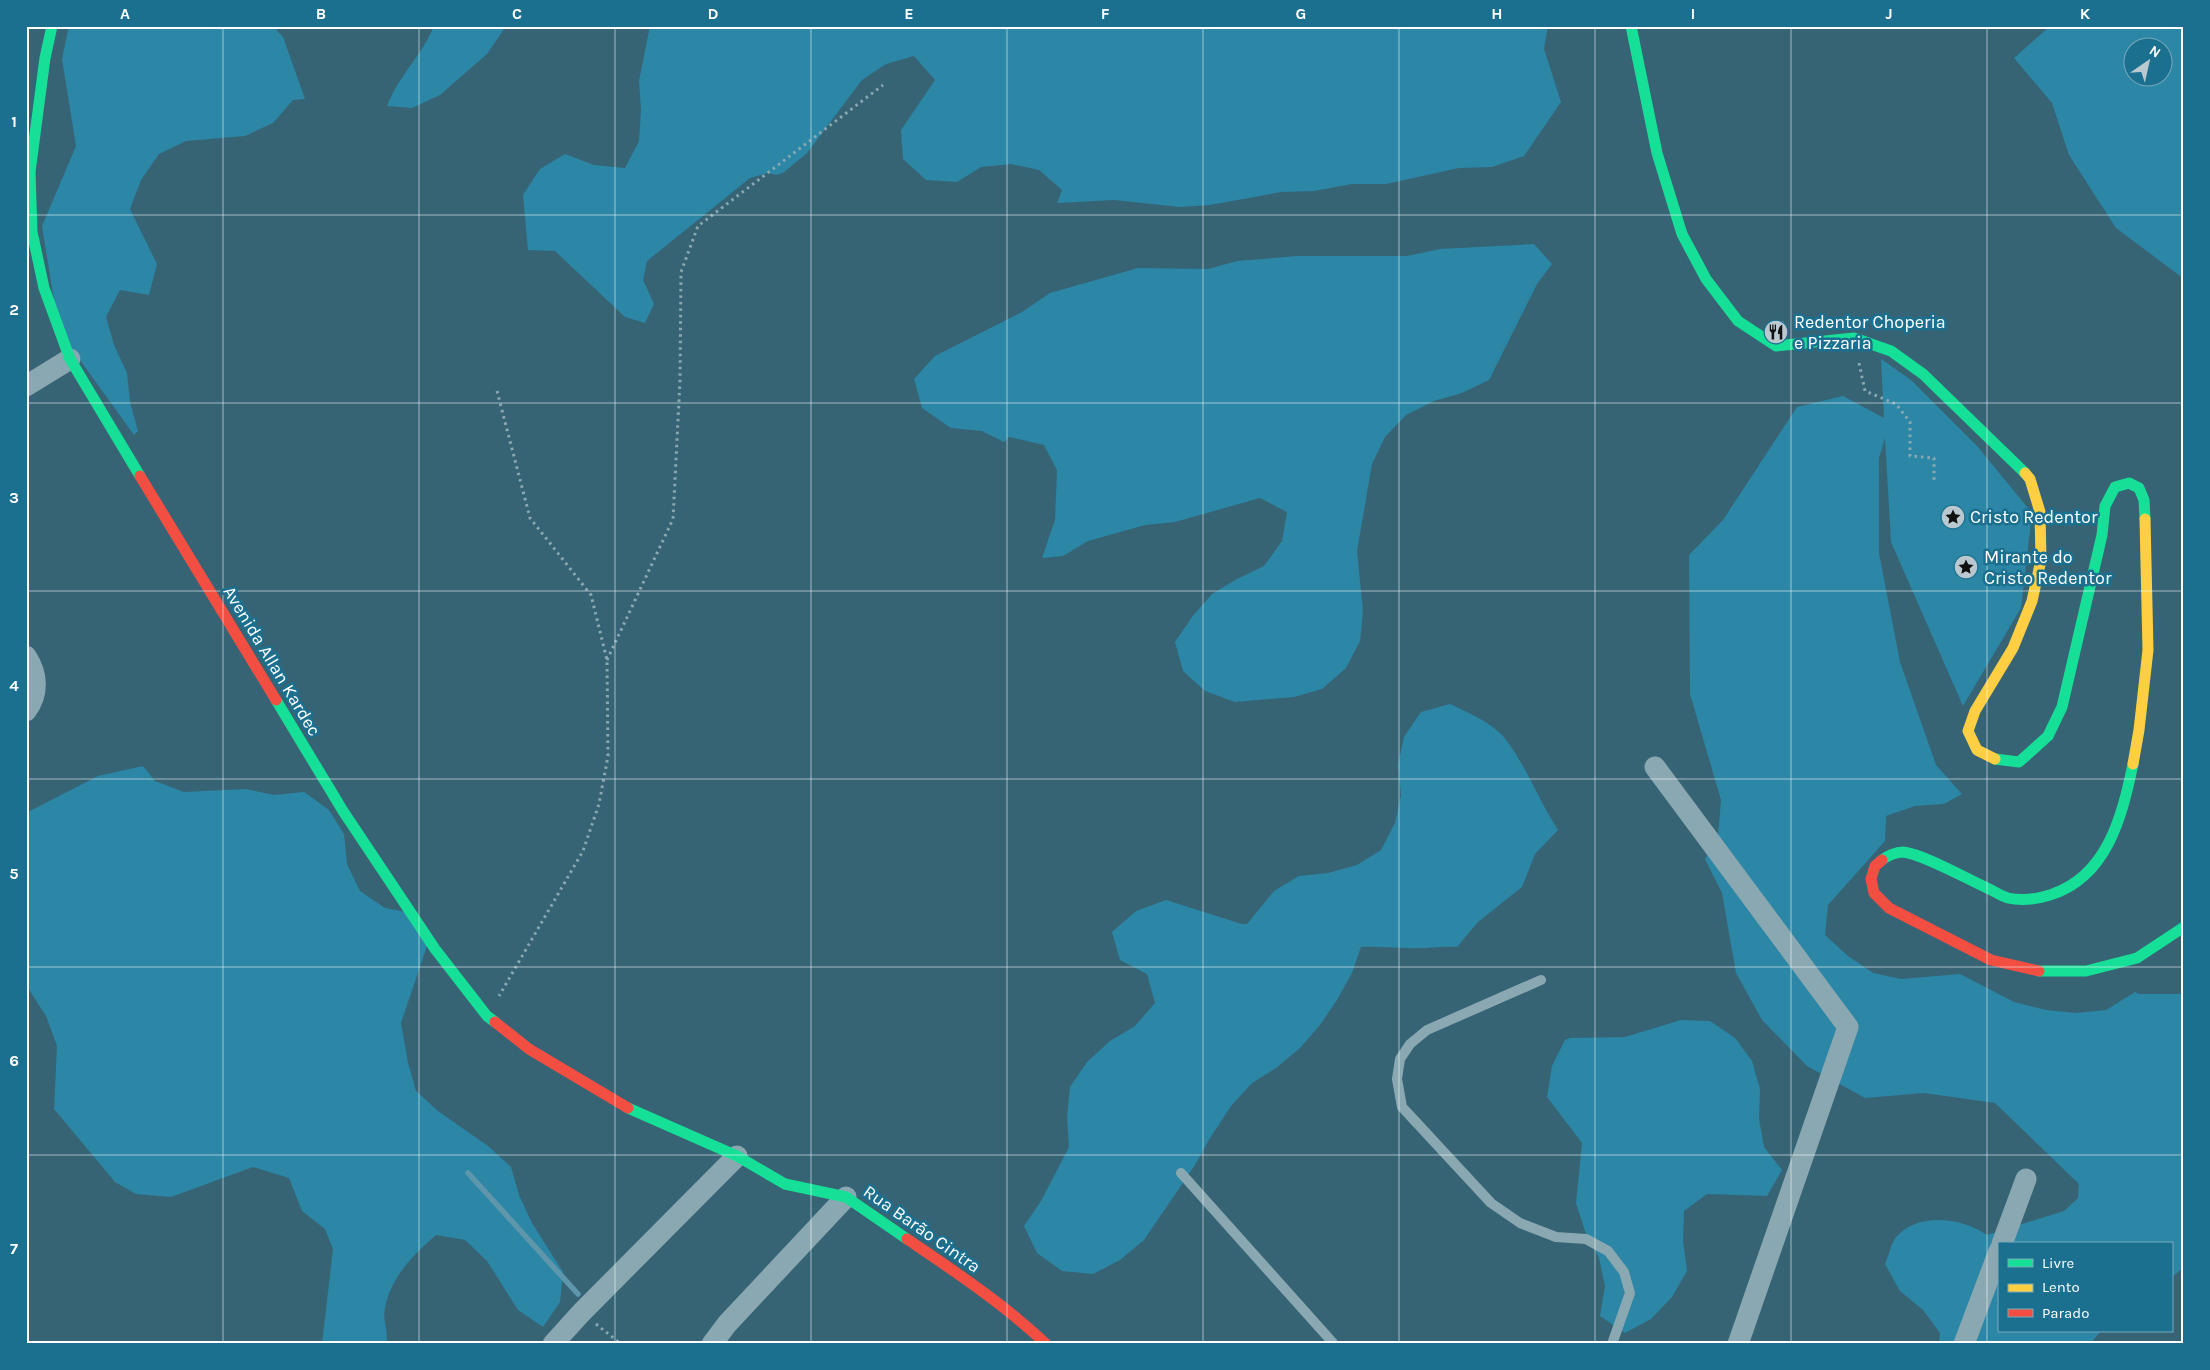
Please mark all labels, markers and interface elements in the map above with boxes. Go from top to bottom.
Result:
text: A [120,4,130,23]
text: B [316,4,326,23]
text: C [512,4,522,23]
text: D [708,4,719,23]
text: E [904,4,914,23]
text: F [1101,4,1110,23]
text: G [1296,4,1306,23]
text: H [1491,4,1503,23]
text: I [1691,4,1695,23]
text: J [1885,4,1893,23]
text: K [2080,4,2091,23]
north arrow [2122,38,2172,88]
text: N [2146,42,2164,61]
text: 1 [11,112,17,131]
text: 2 [9,300,19,319]
place label: Redentor Choperia e Pizzaria [1794,311,1946,354]
restaurant icon: Redentor Choperia e Pizzaria [1763,319,1789,345]
text: 3 [9,488,19,507]
place icon: Cristo Redentor [1940,504,1966,530]
place label: Cristo Redentor [1970,506,2098,528]
place label: Mirante do Cristo Redentor [1984,546,2112,589]
place icon: Mirante do Cristo Redentor [1953,554,1979,580]
street label: Avenida Allan Kardec [218,582,326,740]
text: 4 [9,676,19,695]
text: 5 [9,864,19,883]
text: 6 [9,1051,19,1070]
street label: Rua Barão Cintra [859,1180,985,1278]
text: 7 [10,1239,18,1258]
legend [1998,1242,2172,1332]
text: Livre [2042,1254,2074,1272]
text: Lento [2042,1278,2080,1296]
text: Parado [2042,1304,2089,1322]

